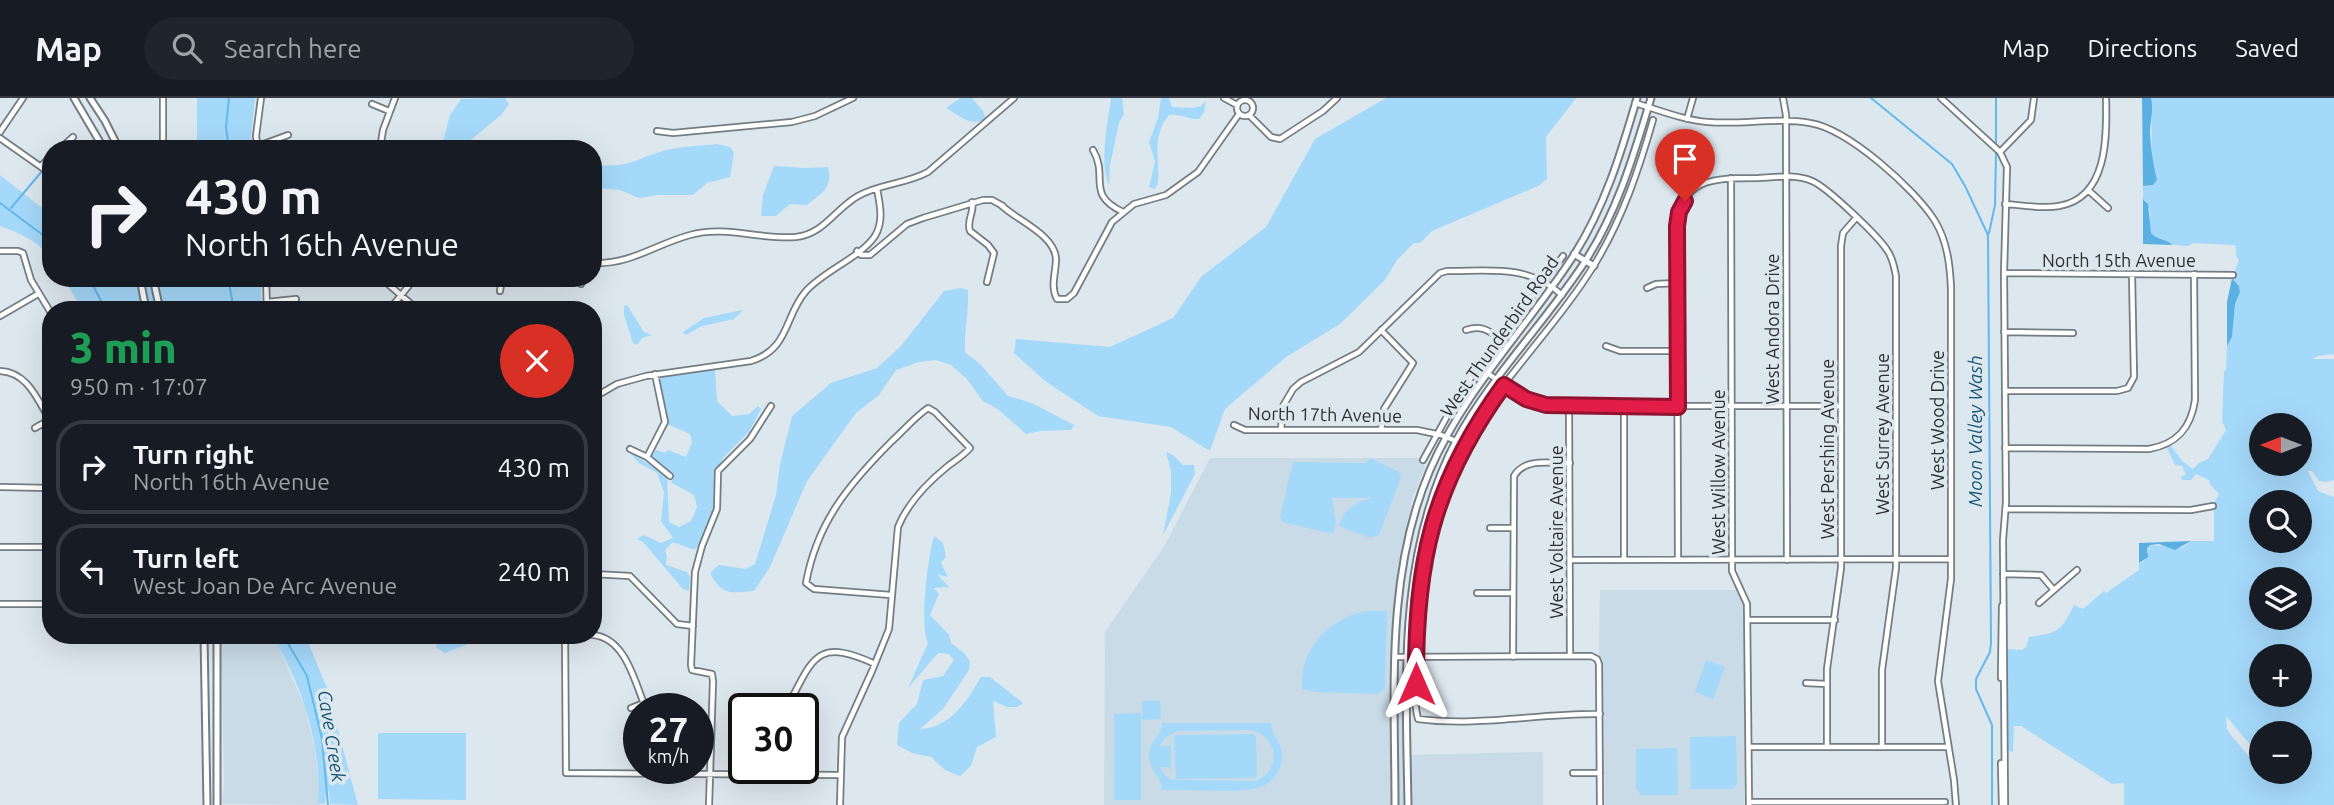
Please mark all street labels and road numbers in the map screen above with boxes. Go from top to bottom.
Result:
street label: North 15th Avenue [2042,250,2196,270]
street label: West Thunderbird Road [1436,252,1562,420]
street label: West Andora Drive [1762,253,1782,405]
street label: West Wood Drive [1927,350,1947,490]
street label: West Surrey Avenue [1872,353,1892,515]
street label: West Pershing Avenue [1817,359,1837,539]
street label: West Willow Avenue [1708,389,1728,555]
street label: North 17th Avenue [1248,403,1402,425]
street label: West Voltaire Avenue [1546,445,1566,619]

